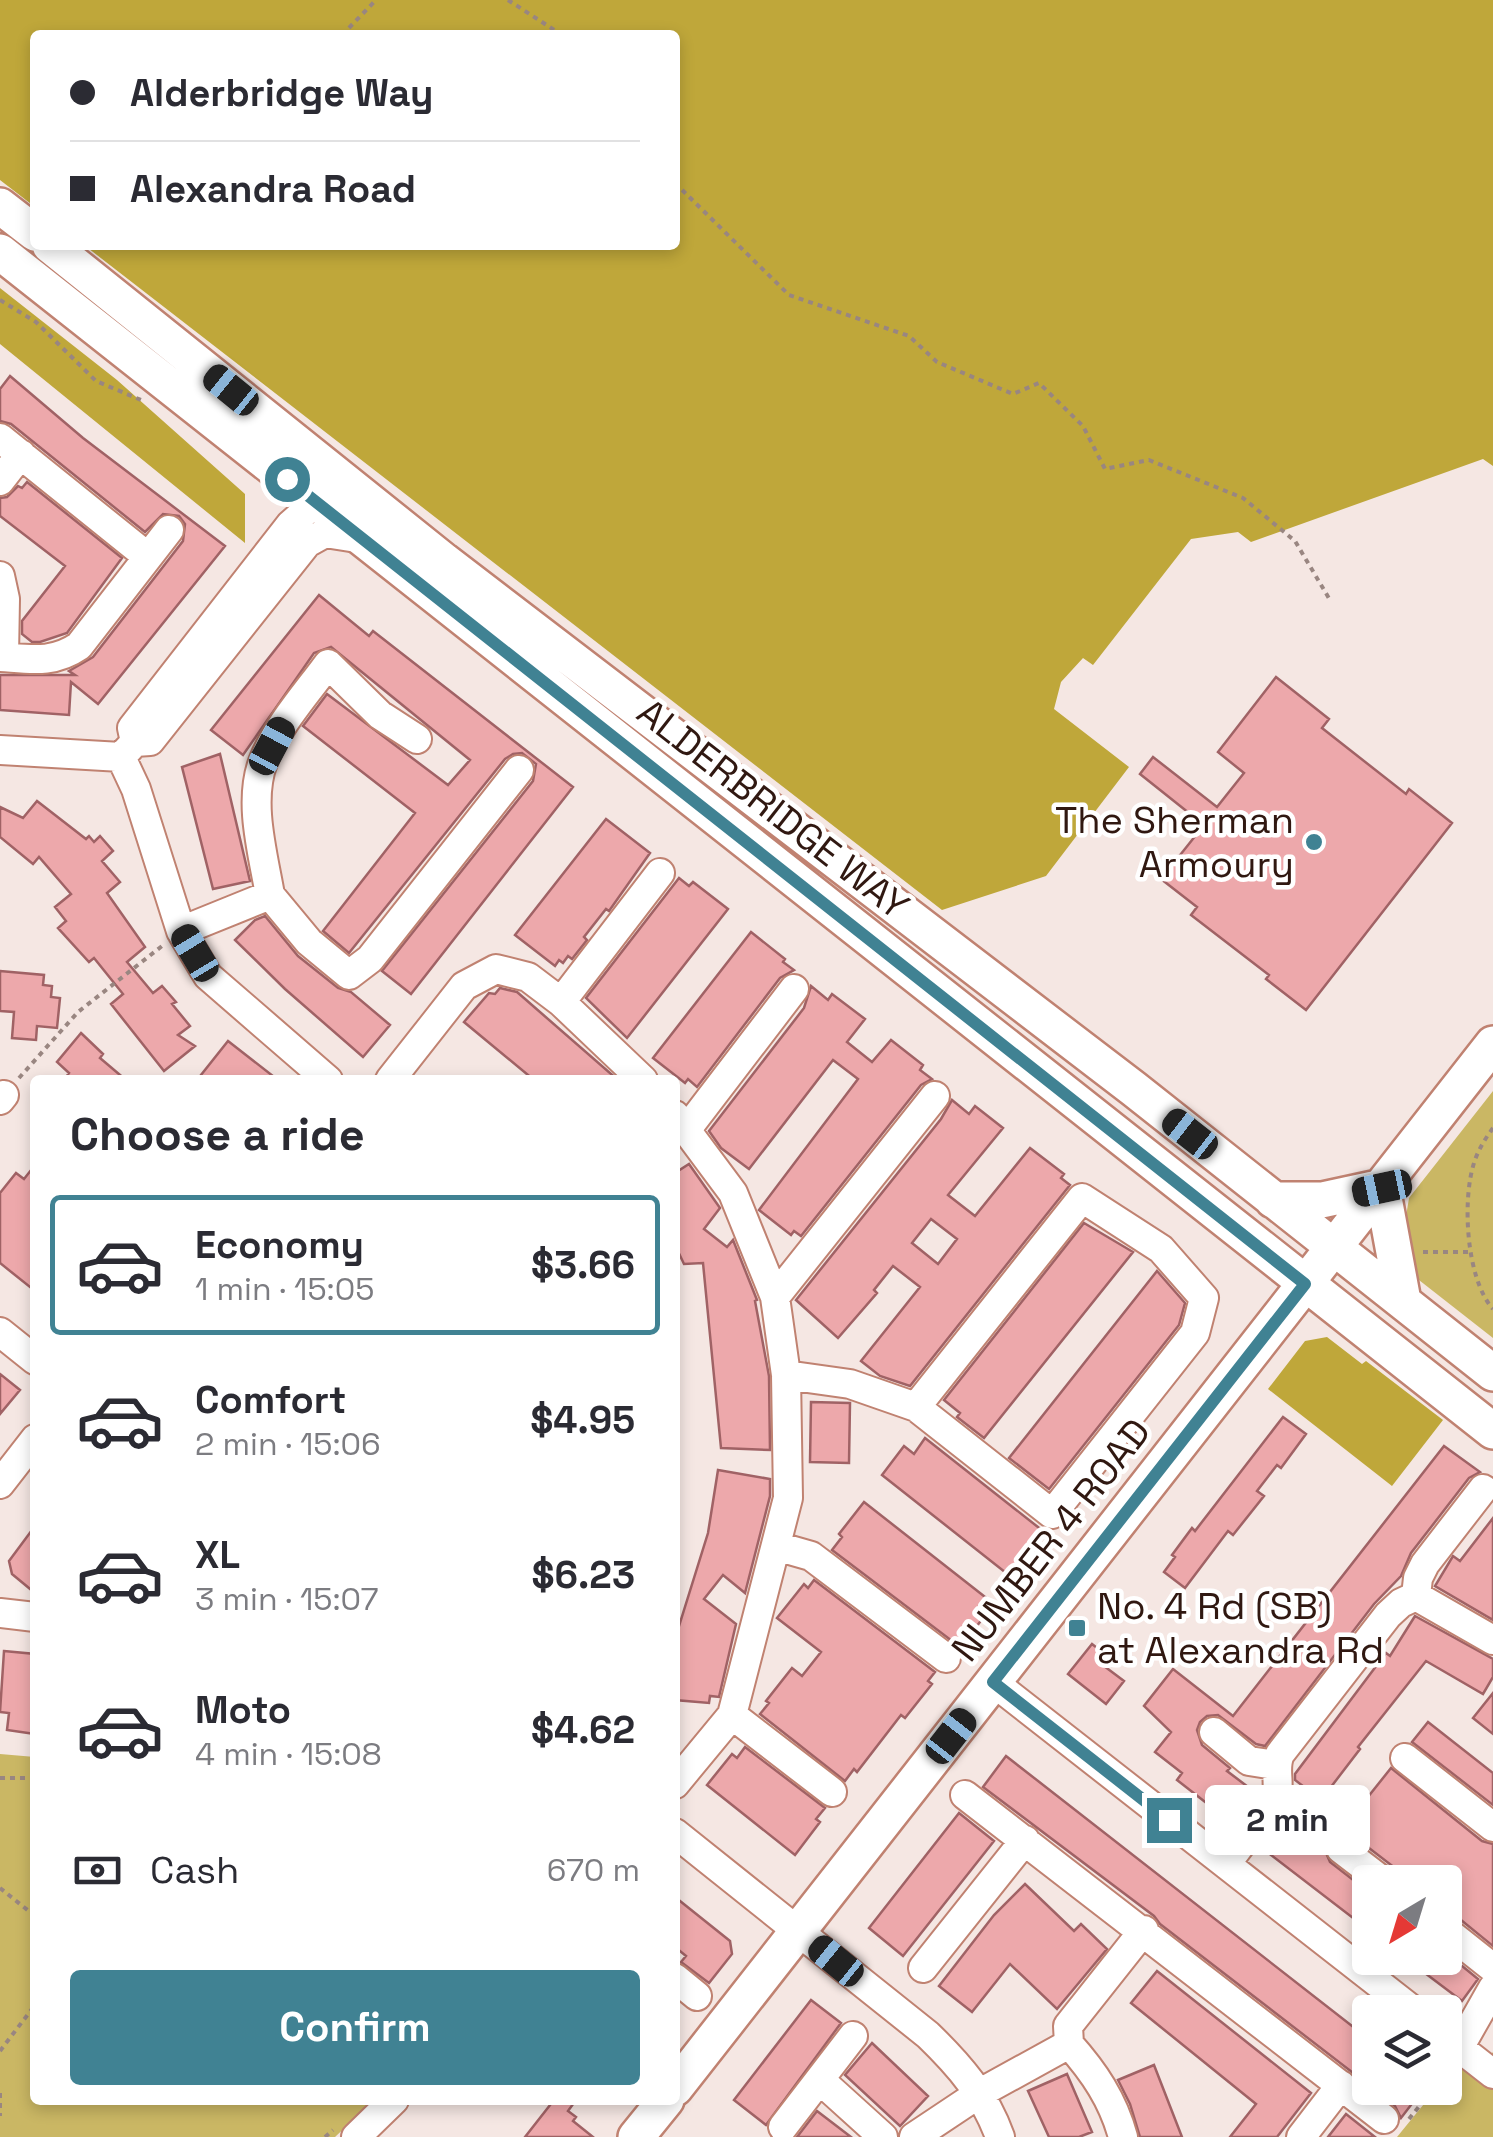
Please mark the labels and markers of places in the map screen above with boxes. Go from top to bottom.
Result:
place label: The Sherman Armoury [1055,796,1294,888]
marker: The Sherman Armoury [1303,831,1325,853]
place label: No. 4 Rd (SB) at Alexandra Rd [1097,1582,1384,1674]
marker: No. 4 Rd (SB) at Alexandra Rd [1066,1617,1088,1639]

